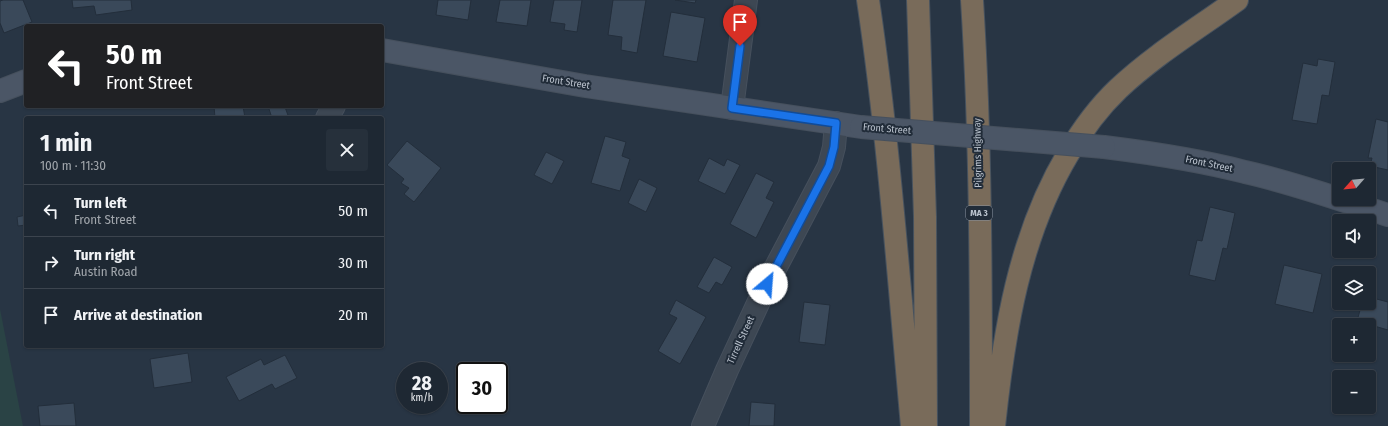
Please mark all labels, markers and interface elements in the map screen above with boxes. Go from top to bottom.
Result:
pin [723,5,757,46]
icon: arrive [729,11,751,33]
text: 50 m [106,38,162,71]
icon: left [40,40,92,92]
text: Front Street [106,72,192,94]
street label: Front Street [541,72,591,92]
street label: Pilgrims Highway [971,118,985,188]
street label: Front Street [863,121,912,137]
text: 1 min [40,129,92,157]
button: close [326,129,368,171]
street label: Front Street [1184,153,1234,175]
text: 100 m · 11:30 [40,158,106,173]
north arrow [1332,162,1376,206]
map controls [1332,162,1376,414]
text: Turn left [74,194,127,212]
icon: left [40,200,62,222]
text: 50 m [338,202,368,220]
road number: MA 3 [966,206,992,220]
text: Front Street [74,212,136,227]
button: sound [1332,214,1376,258]
text: Turn right [74,246,135,264]
icon: right [40,252,62,274]
text: 30 m [338,254,368,272]
position arrow [746,263,788,305]
text: Austin Road [74,264,138,279]
button: layers [1332,266,1376,310]
icon: arrive [40,304,62,326]
text: Arrive at destination [74,306,202,324]
text: 20 m [339,306,368,324]
street label: Tirrell Street [725,314,758,366]
button: + [1332,318,1376,362]
speed limit sign: 30 [456,362,508,414]
button: − [1332,370,1376,414]
text: 28 [412,371,432,395]
text: km/h [411,392,433,404]

